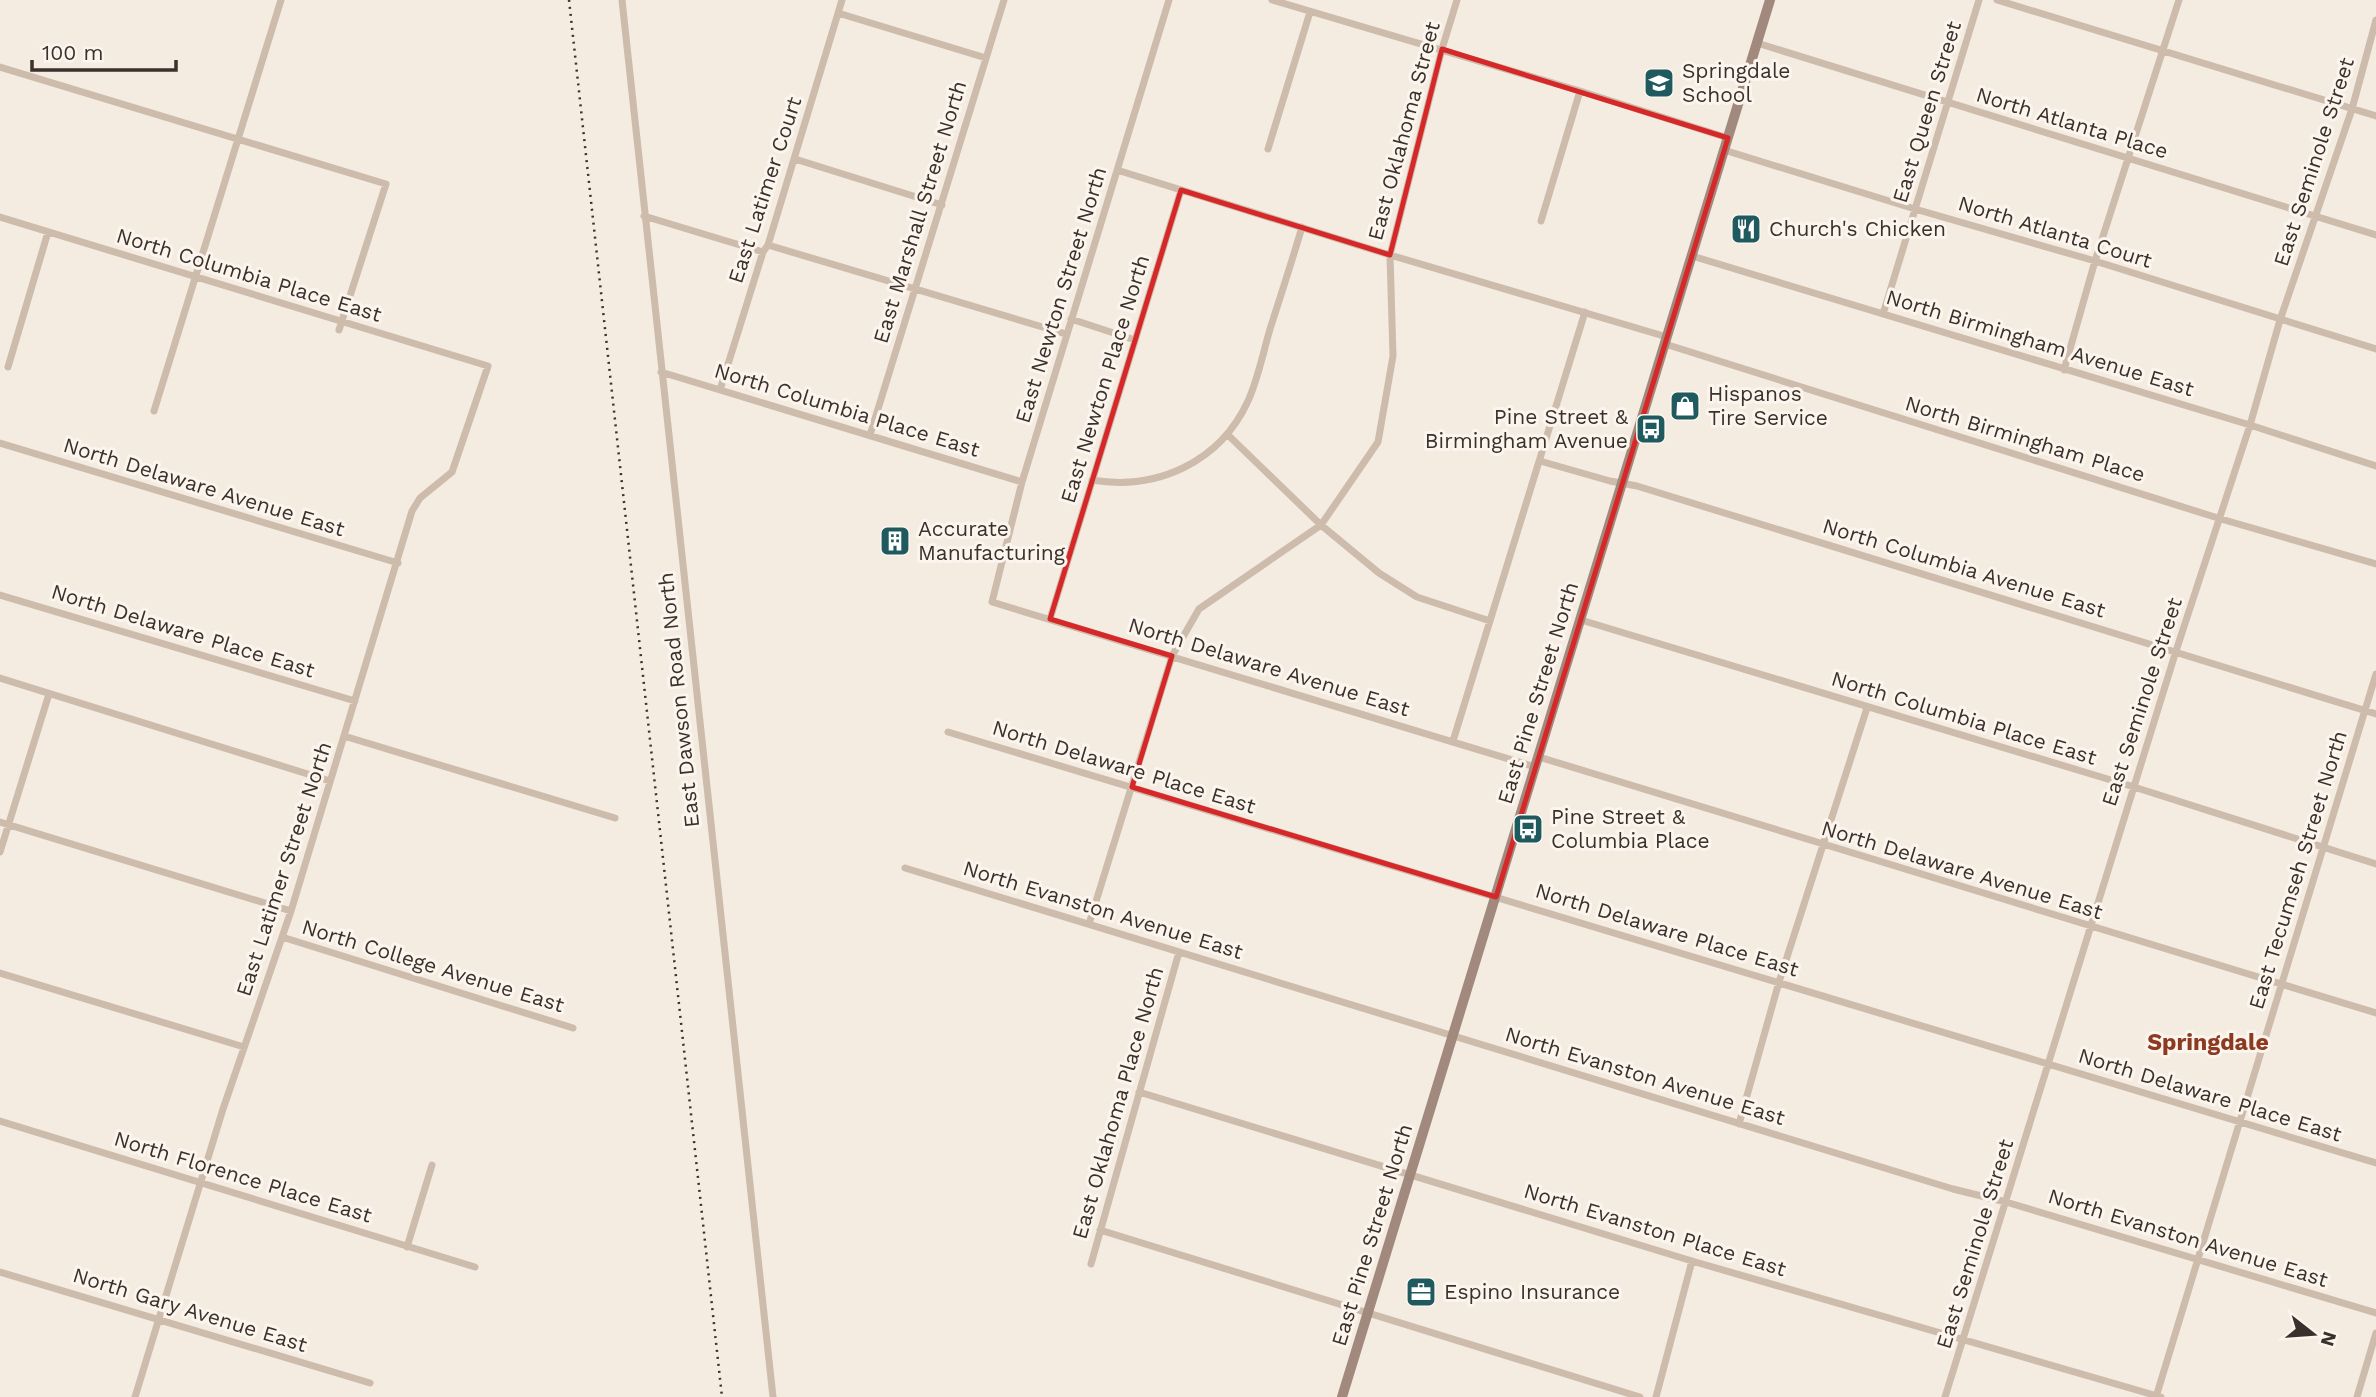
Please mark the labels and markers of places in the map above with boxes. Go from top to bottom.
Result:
place label: Springdale School [1682,58,1790,107]
school or university icon: Springdale School [1642,66,1676,100]
restaurant icon: Church's Chicken [1729,212,1763,246]
place label: Church's Chicken [1769,216,1946,241]
place label: Hispanos Tire Service [1708,381,1828,430]
shop icon: Hispanos Tire Service [1668,389,1702,423]
place label: Pine Street & Birmingham Avenue [1425,404,1629,453]
bus stop icon: Pine Street & Birmingham Avenue [1634,412,1668,446]
place label: Accurate Manufacturing [918,516,1066,565]
building icon: Accurate Manufacturing [878,524,912,558]
place label: Pine Street & Columbia Place [1551,804,1710,853]
bus stop icon: Pine Street & Columbia Place [1511,812,1545,846]
office icon: Espino Insurance [1404,1275,1438,1309]
place label: Espino Insurance [1444,1279,1620,1304]

